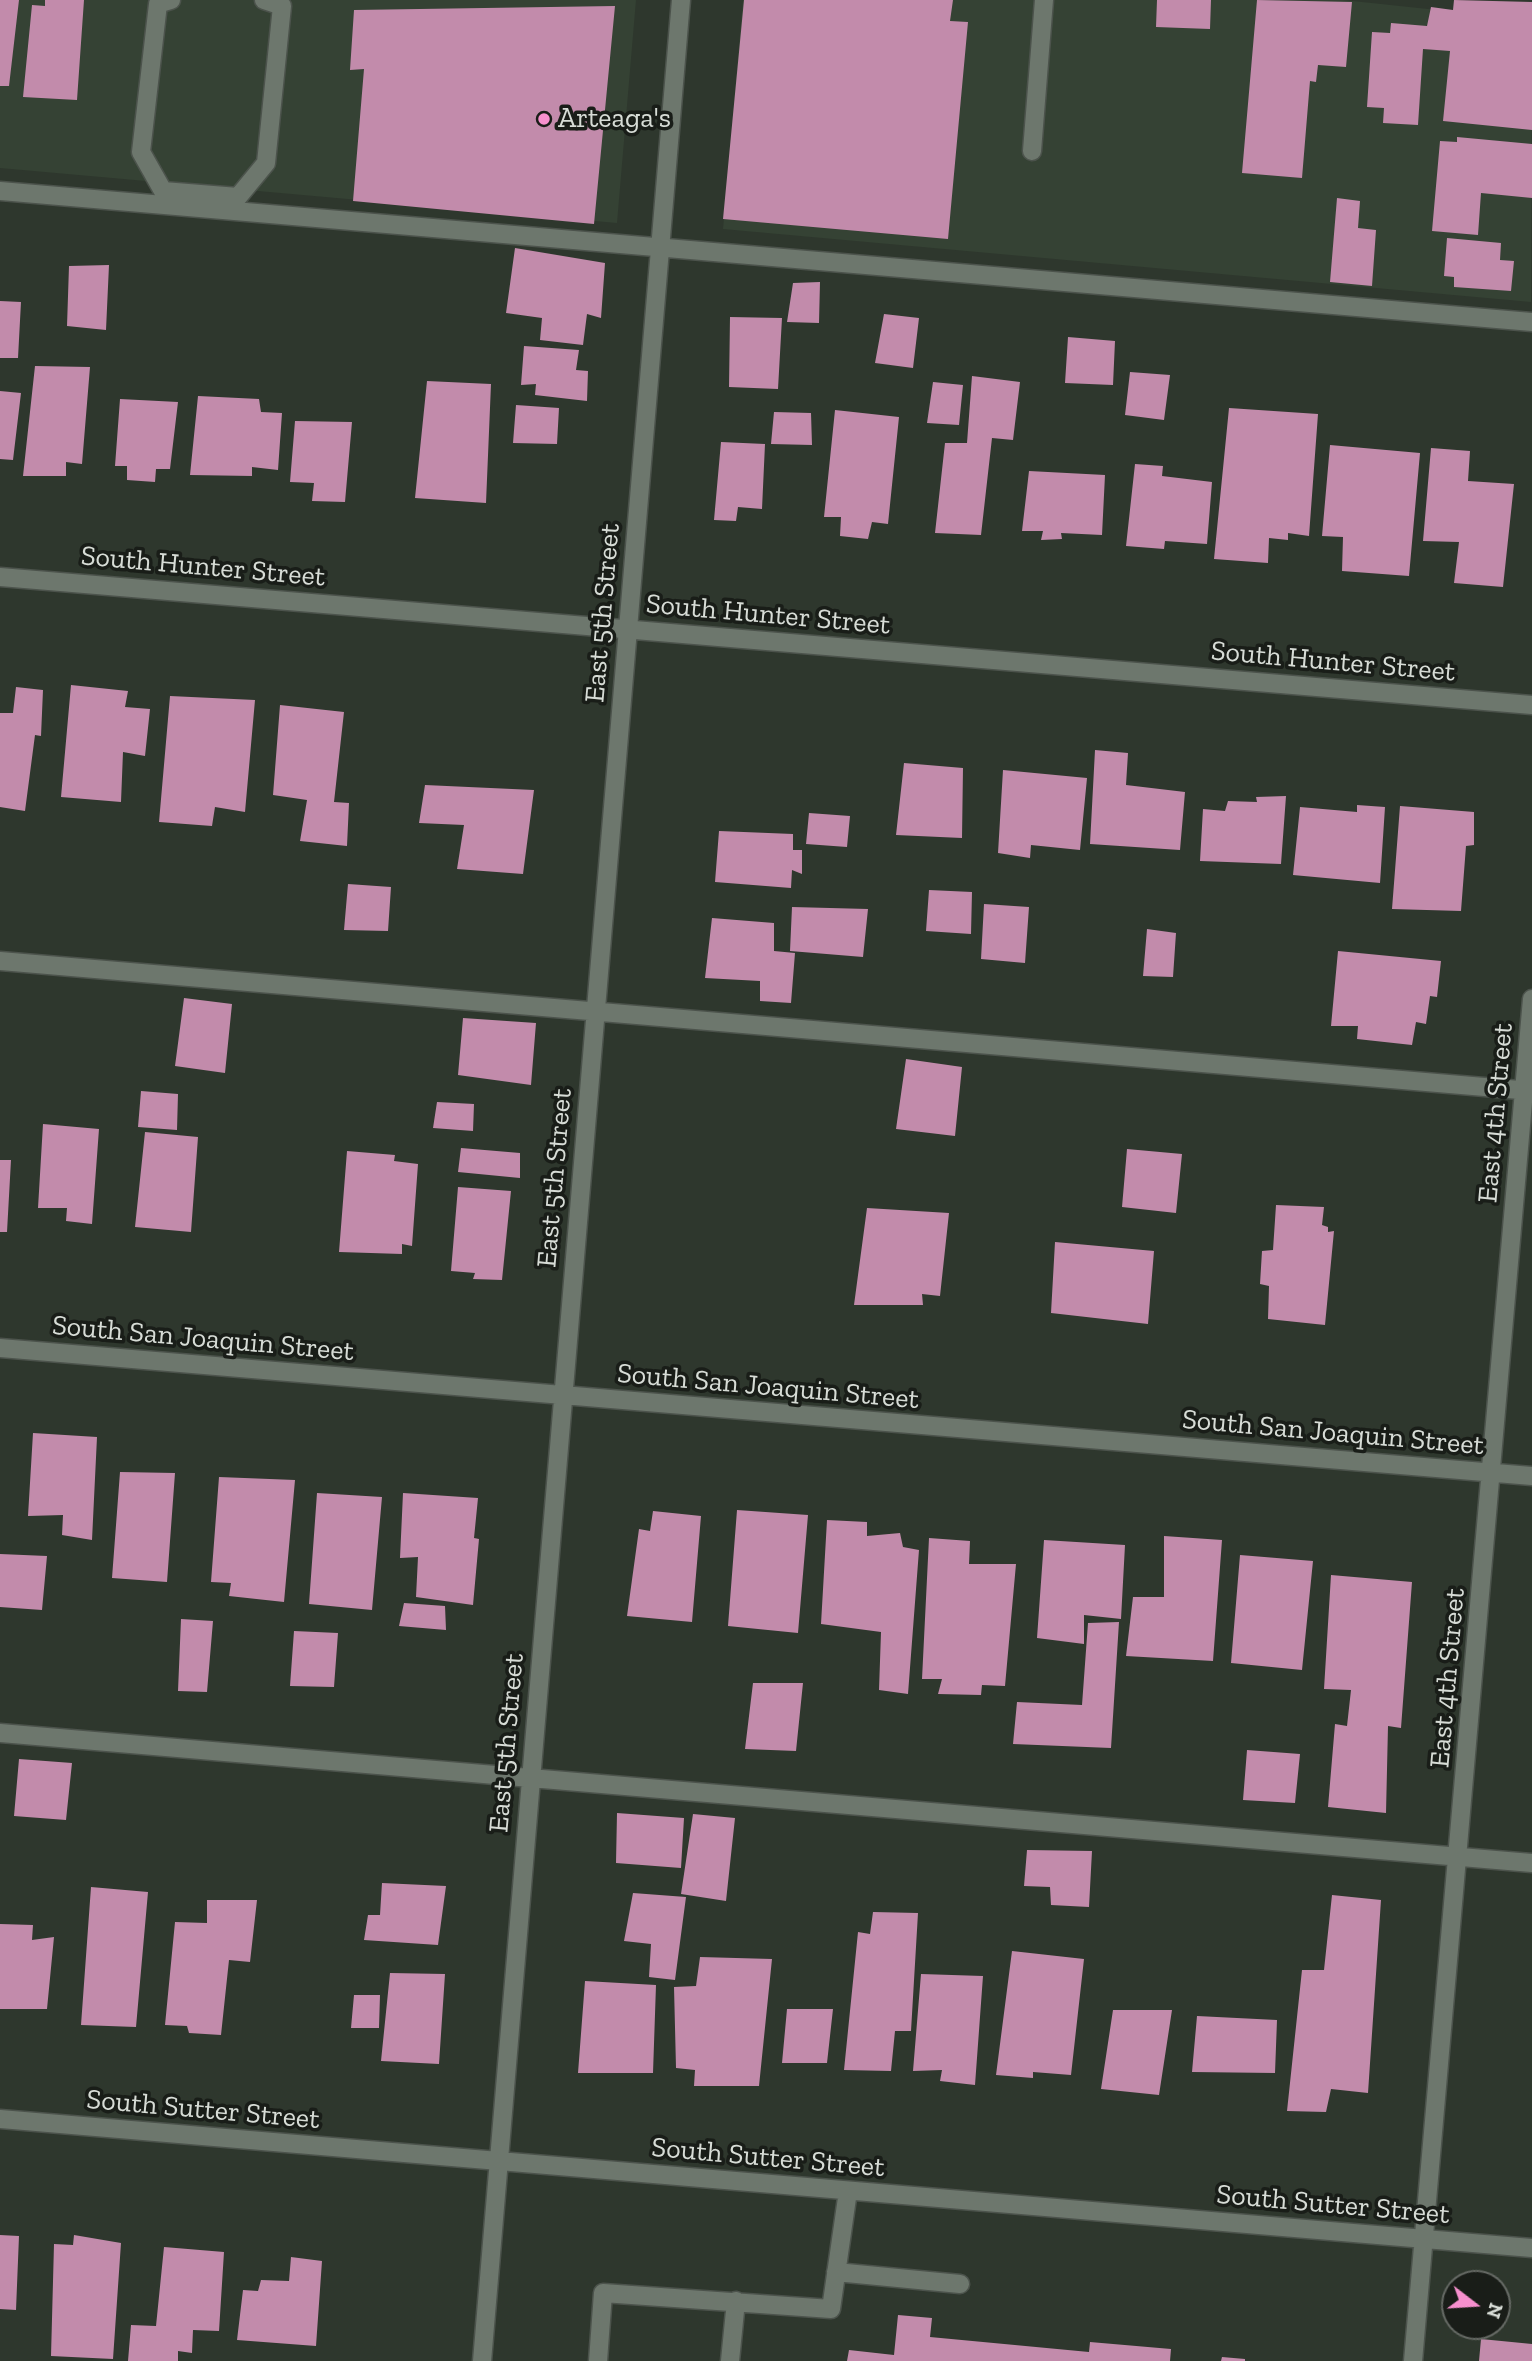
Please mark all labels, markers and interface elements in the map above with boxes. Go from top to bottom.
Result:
place label: Arteaga's [558,102,671,136]
marker: Arteaga's [536,111,552,127]
street label: East 5th Street [578,522,628,704]
street label: South Hunter Street [79,540,327,594]
street label: South Hunter Street [644,588,892,642]
street label: South Hunter Street [1209,635,1457,689]
street label: East 4th Street [1471,1022,1521,1204]
street label: East 5th Street [530,1087,580,1269]
street label: South San Joaquin Street [51,1309,355,1369]
street label: South San Joaquin Street [616,1357,920,1417]
street label: South San Joaquin Street [1181,1403,1485,1463]
street label: East 4th Street [1423,1587,1473,1769]
street label: East 5th Street [482,1652,532,1834]
street label: South Sutter Street [85,2083,321,2137]
street label: South Sutter Street [650,2131,886,2185]
street label: South Sutter Street [1215,2178,1451,2232]
north arrow [1441,2270,1511,2340]
text: N [1482,2300,1508,2321]

